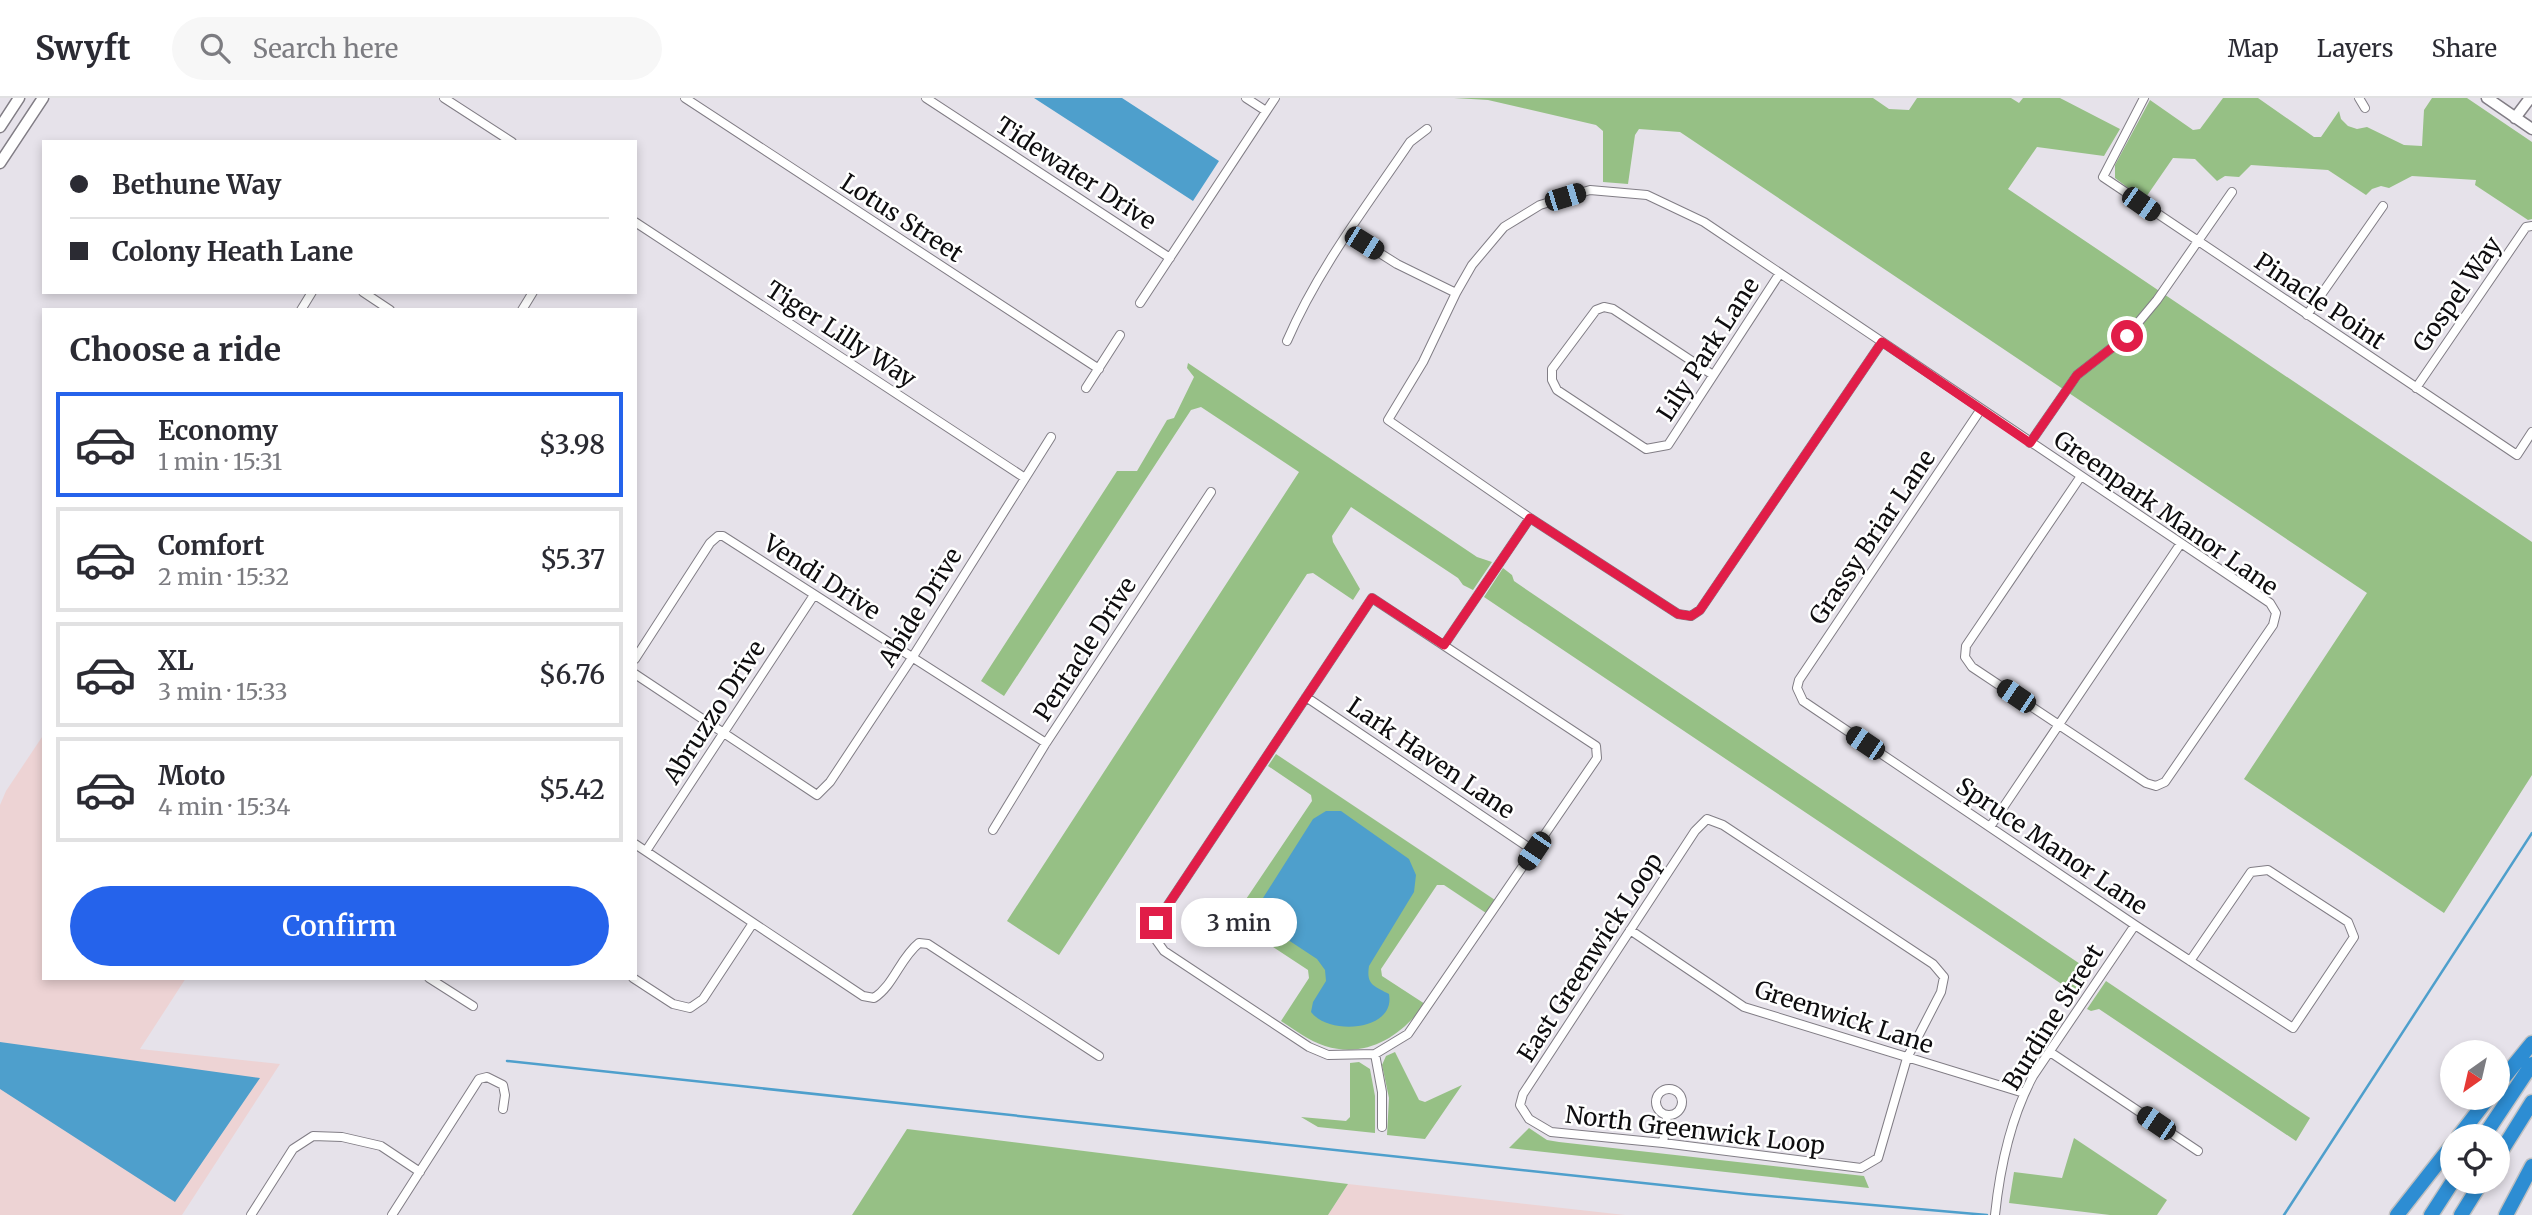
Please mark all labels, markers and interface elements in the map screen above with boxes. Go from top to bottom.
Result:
search box [172,17,662,80]
text: Swyft [35,28,130,69]
icon: search [196,29,234,67]
text: Search here [252,32,398,65]
text: Map [2228,33,2279,64]
text: Layers [2317,33,2393,64]
text: Share [2431,33,2497,64]
street label: Tidewater Drive [990,110,1162,236]
street label: Lotus Street [835,167,970,269]
text: Bethune Way [112,168,281,201]
car [1542,181,1589,213]
car [2118,183,2165,225]
car [1341,223,1388,263]
street label: Gospel Way [2406,230,2508,358]
text: Colony Heath Lane [112,235,353,268]
street label: Pinacle Point [2249,246,2392,356]
street label: Lily Park Lane [1650,271,1766,427]
street label: Tiger Lilly Way [760,274,922,394]
route start [2111,320,2143,352]
text: Choose a ride [70,330,281,370]
icon: car [74,413,137,476]
text: Economy [158,414,278,447]
street label: Greenpark Manor Lane [2048,424,2284,602]
text: $3.98 [539,428,605,461]
street label: Grassy Briar Lane [1802,444,1942,630]
text: 1 min · 15:31 [158,447,282,476]
street label: Vendi Drive [757,527,886,626]
icon: car [74,528,137,591]
text: Comfort [158,529,264,562]
street label: Abide Drive [871,542,969,673]
text: $5.37 [540,543,605,576]
text: 2 min · 15:32 [158,562,289,591]
street label: Pentacle Drive [1027,571,1143,727]
street label: Abruzzo Drive [656,634,772,790]
icon: car [74,643,137,706]
text: XL [158,644,194,677]
text: $6.76 [539,658,605,691]
car [1993,676,2040,716]
text: 3 min · 15:33 [158,677,288,706]
street label: Lark Haven Lane [1341,690,1521,826]
car [1842,723,1889,763]
icon: car [74,758,137,821]
text: Moto [158,759,225,792]
street label: Spruce Manor Lane [1950,770,2154,922]
text: $5.42 [539,773,605,806]
text: 4 min · 15:34 [158,792,290,821]
car [1514,828,1555,874]
street label: East Greenwick Loop [1511,846,1669,1068]
button: Confirm [70,886,609,966]
callout: 3 min [1180,898,1296,948]
route end [1140,907,1172,939]
text: 3 min [1207,908,1271,937]
street label: Burdine Street [1996,938,2110,1096]
street label: Greenwick Lane [1751,974,1937,1060]
north arrow [2440,1040,2510,1110]
map controls [2440,1040,2510,1194]
street label: North Greenwick Loop [1563,1099,1827,1161]
car [2133,1103,2180,1143]
button: locate [2440,1124,2510,1194]

